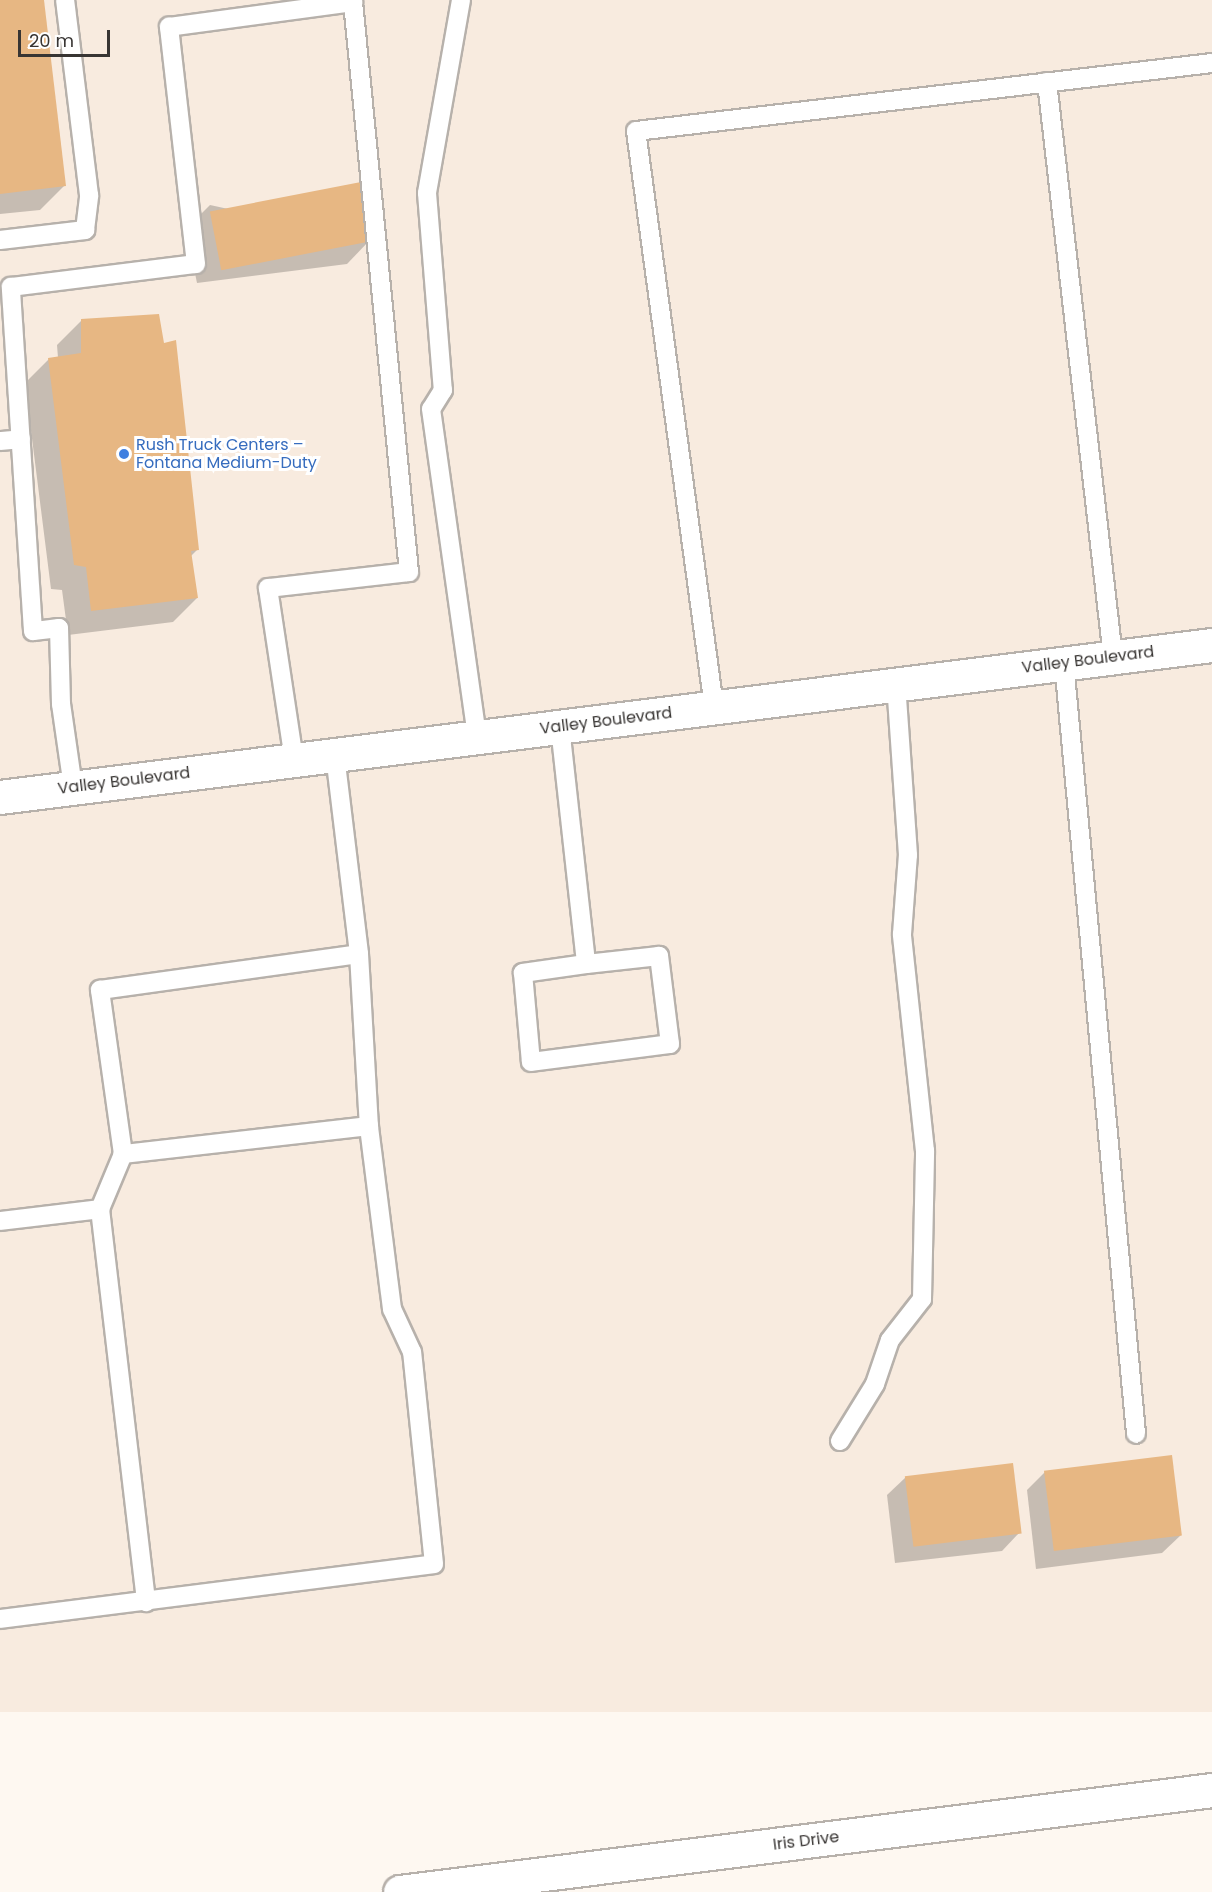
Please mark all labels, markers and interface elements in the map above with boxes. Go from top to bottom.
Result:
scale bar [21,18,112,56]
text: 20 m [29,28,74,53]
place label: Rush Truck Centers – Fontana Medium-Duty [136,435,317,473]
marker: Rush Truck Centers – Fontana Medium-Duty [117,447,131,461]
street label: Valley Boulevard [1021,642,1155,678]
street label: Valley Boulevard [539,703,673,739]
street label: Valley Boulevard [57,763,191,799]
street label: Iris Drive [772,1827,840,1855]

